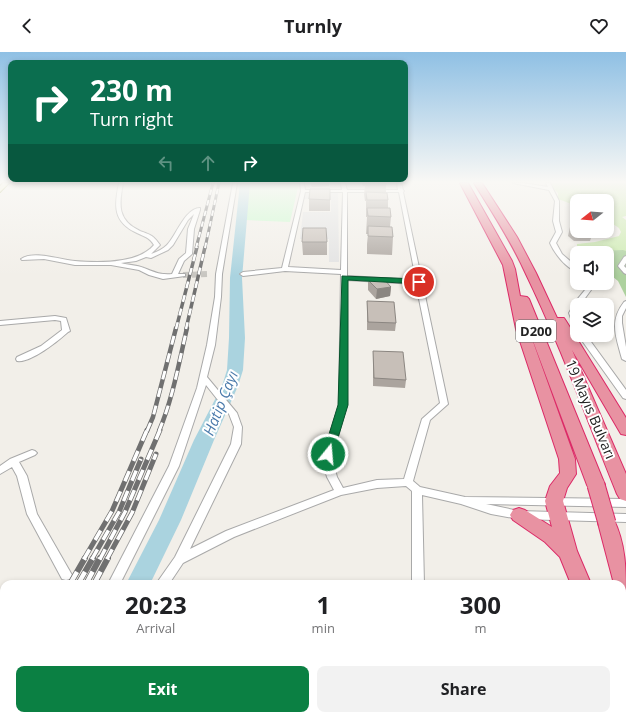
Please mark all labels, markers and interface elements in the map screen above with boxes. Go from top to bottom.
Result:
text: Turnly [284,14,342,38]
icon: back [16,15,38,37]
icon: heart [588,15,610,37]
text: 230 m [90,71,173,109]
icon: right [24,76,76,128]
text: Turn right [90,107,173,131]
icon: left [155,152,177,174]
icon: ahead [197,152,219,174]
icon: right [239,152,261,174]
north arrow [570,194,614,238]
map controls [570,194,614,342]
button: sound [570,246,614,290]
pin [402,265,436,299]
icon: arrive [408,271,430,293]
button: layers [570,298,614,342]
road number: D200 [516,320,556,342]
street label: 19 Mayıs Bulvarı [562,356,620,462]
water label: Hatip Çayı [198,368,242,438]
position arrow [307,433,349,475]
text: 20:23 [125,588,187,621]
text: 1 [316,588,330,621]
text: 300 [460,588,501,621]
text: Arrival [136,619,175,637]
text: min [312,619,335,637]
text: m [474,619,486,637]
button: Exit [16,666,309,712]
button: Share [317,666,610,712]

